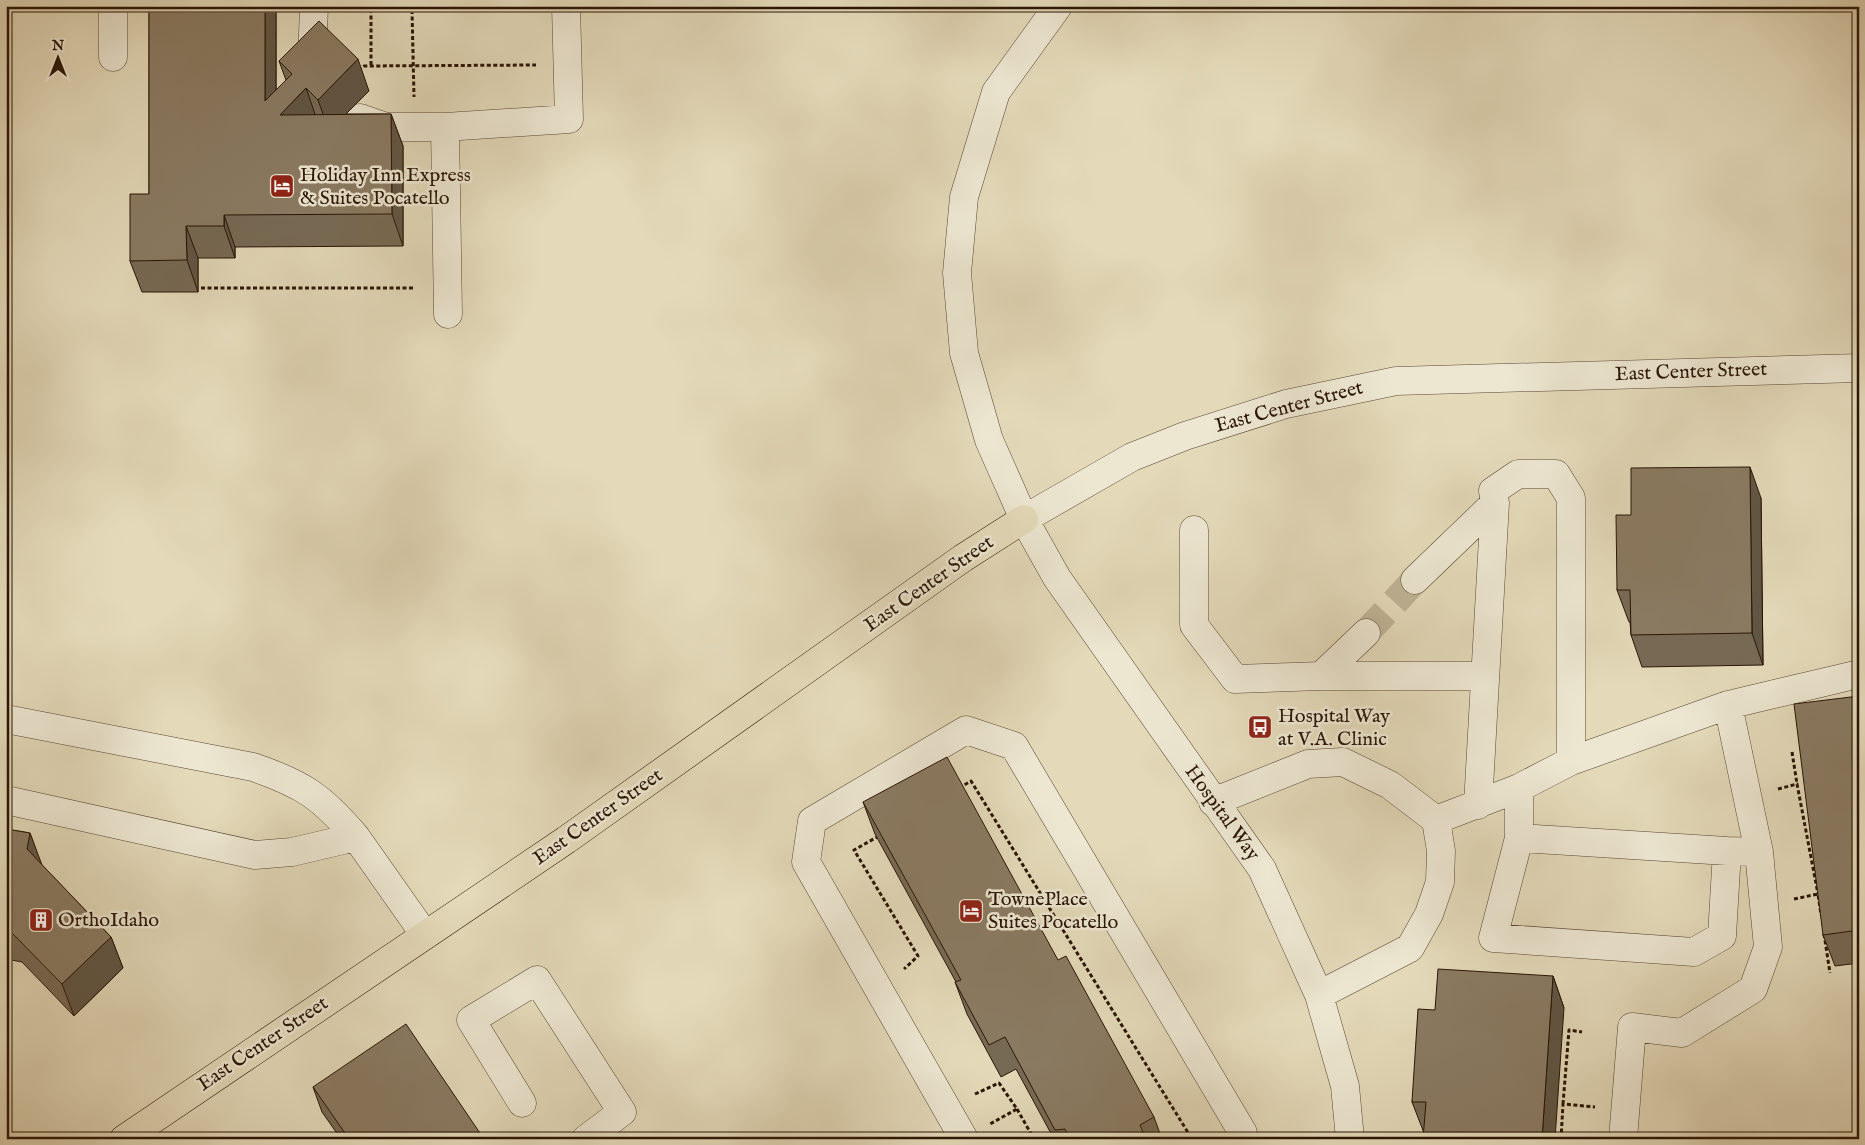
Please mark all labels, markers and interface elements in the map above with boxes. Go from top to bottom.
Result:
north arrow [32,32,82,82]
text: N [51,37,64,55]
place label: Holiday Inn Express & Suites Pocatello [300,163,471,211]
hotel icon: Holiday Inn Express & Suites Pocatello [269,173,295,199]
street label: East Center Street [1614,357,1768,387]
street label: East Center Street [1212,375,1366,439]
street label: East Center Street [859,530,999,638]
place label: Hospital Way at V.A. Clinic [1278,704,1390,752]
bus stop icon: Hospital Way at V.A. Clinic [1247,714,1273,740]
street label: Hospital Way [1179,760,1265,866]
street label: East Center Street [528,763,668,871]
place label: TownePlace Suites Pocatello [988,887,1118,935]
hotel icon: TownePlace Suites Pocatello [958,898,984,924]
building icon: OrthoIdaho [28,907,54,933]
place label: OrthoIdaho [58,908,159,933]
street label: East Center Street [193,991,333,1097]

